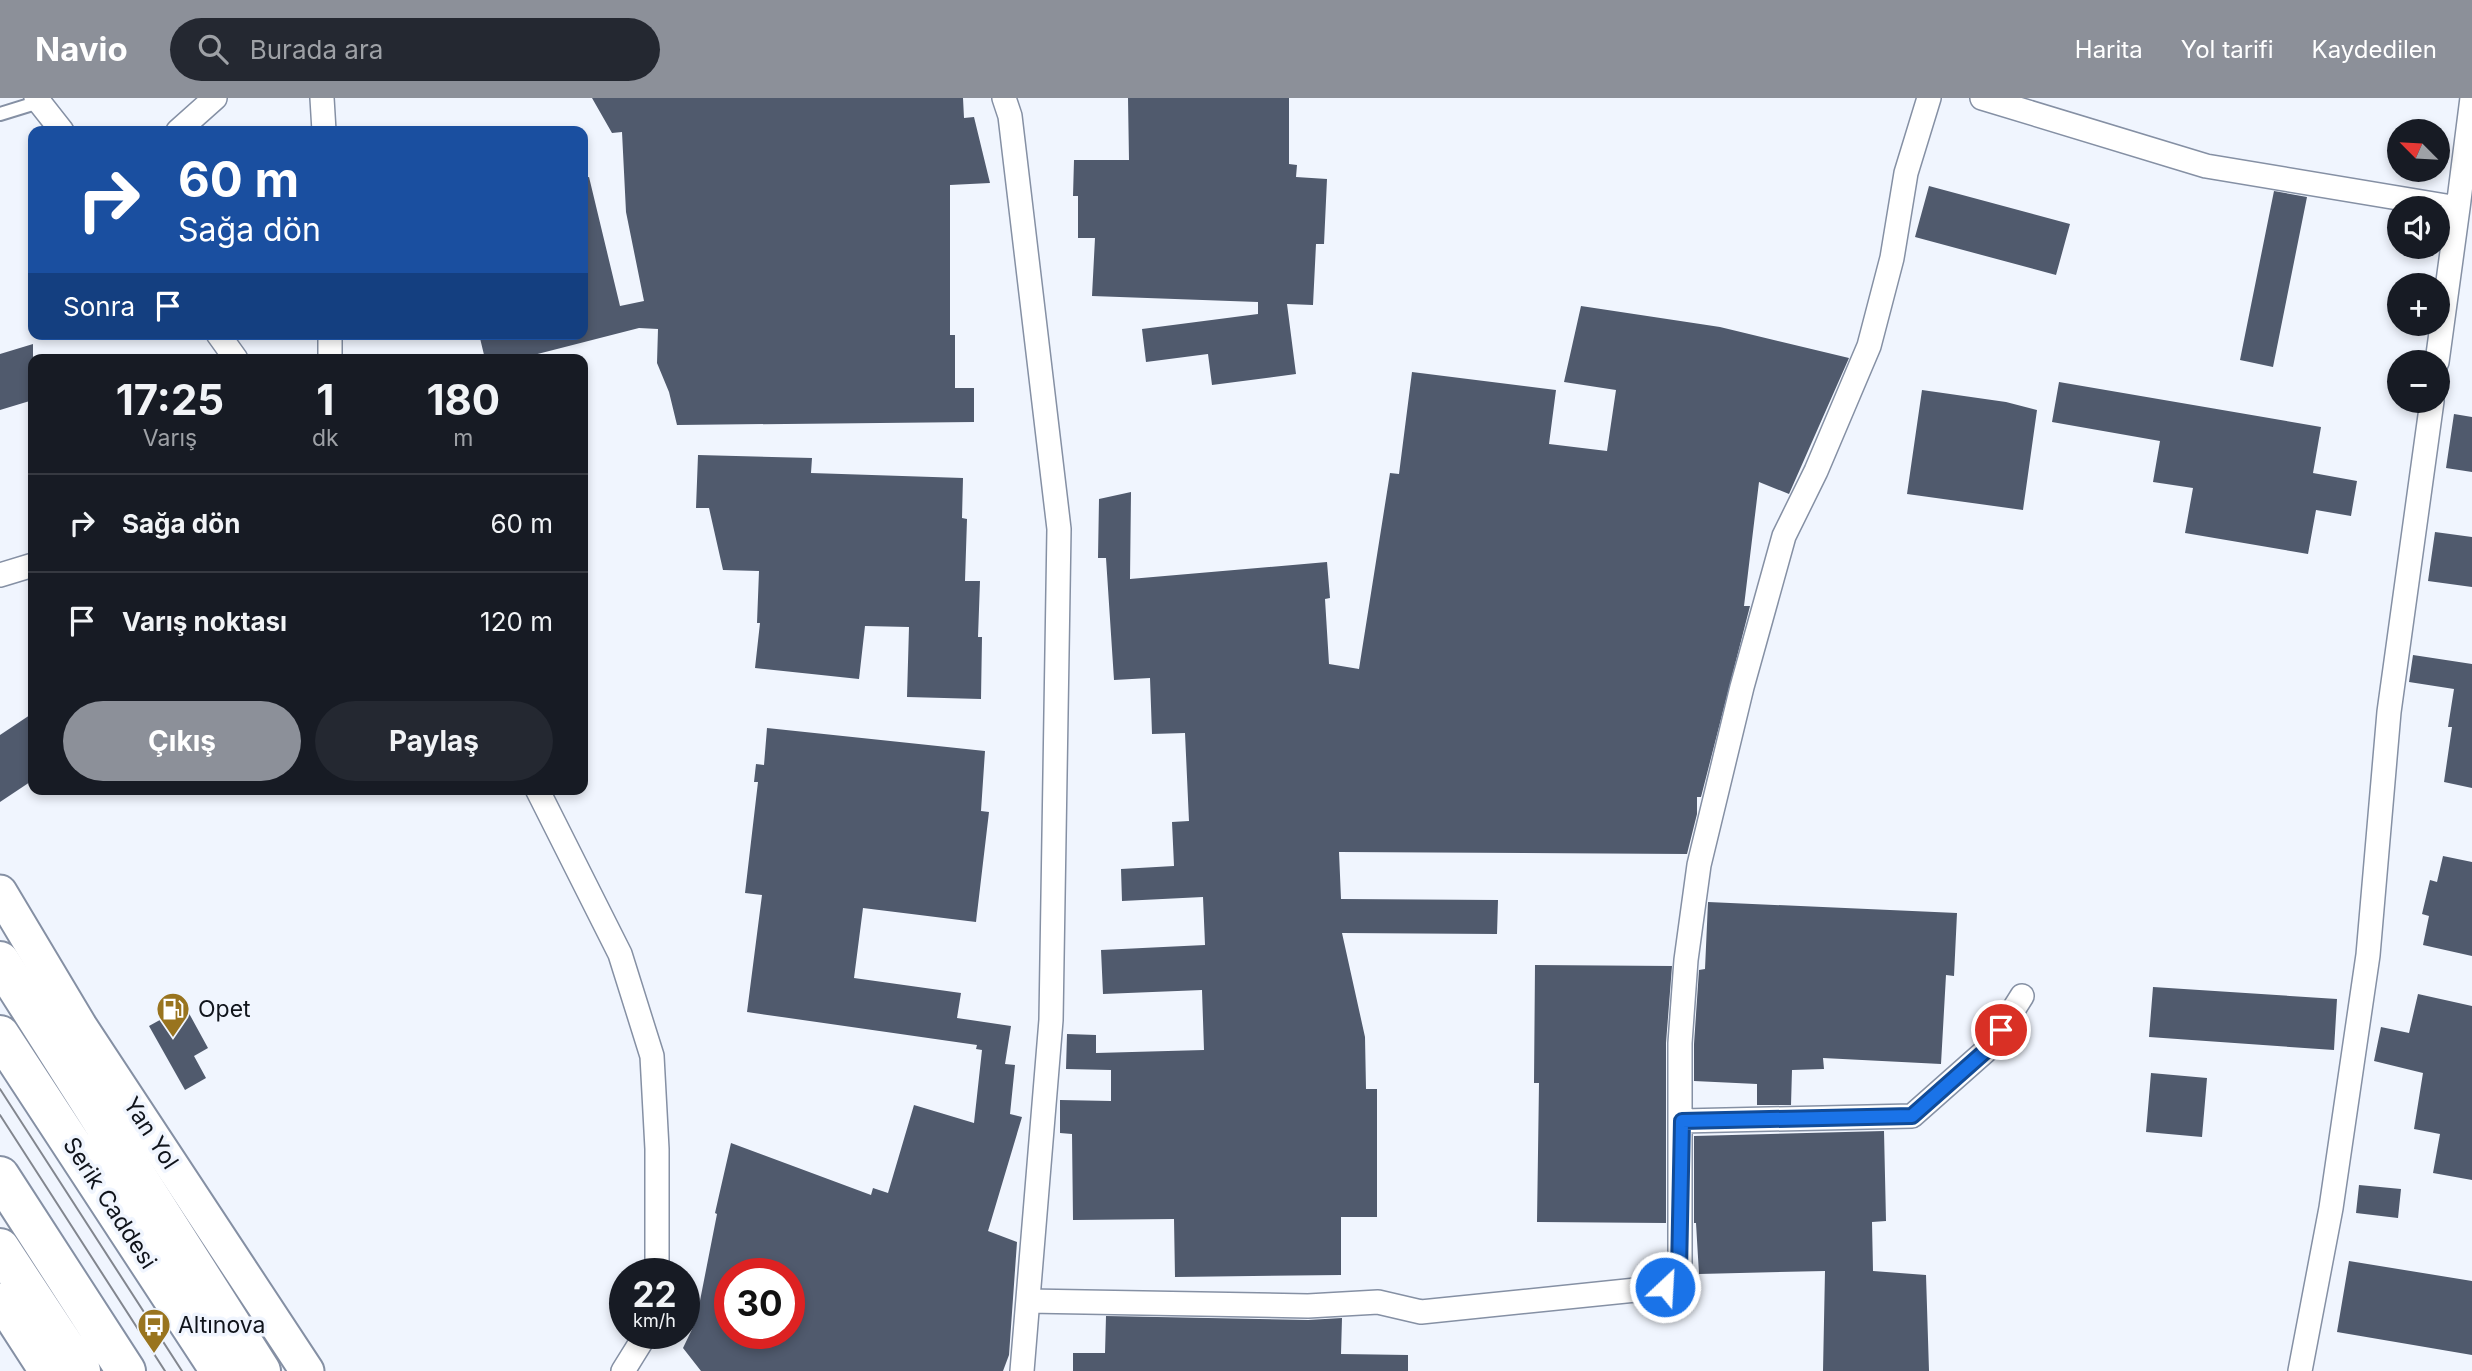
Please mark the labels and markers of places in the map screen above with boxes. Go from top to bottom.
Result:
fuel station icon: Opet [154,990,192,1039]
place label: Opet [198,995,251,1023]
pin [1971,1000,2031,1060]
bus stop icon: Altınova [135,1306,173,1355]
place label: Altınova [178,1311,266,1339]

